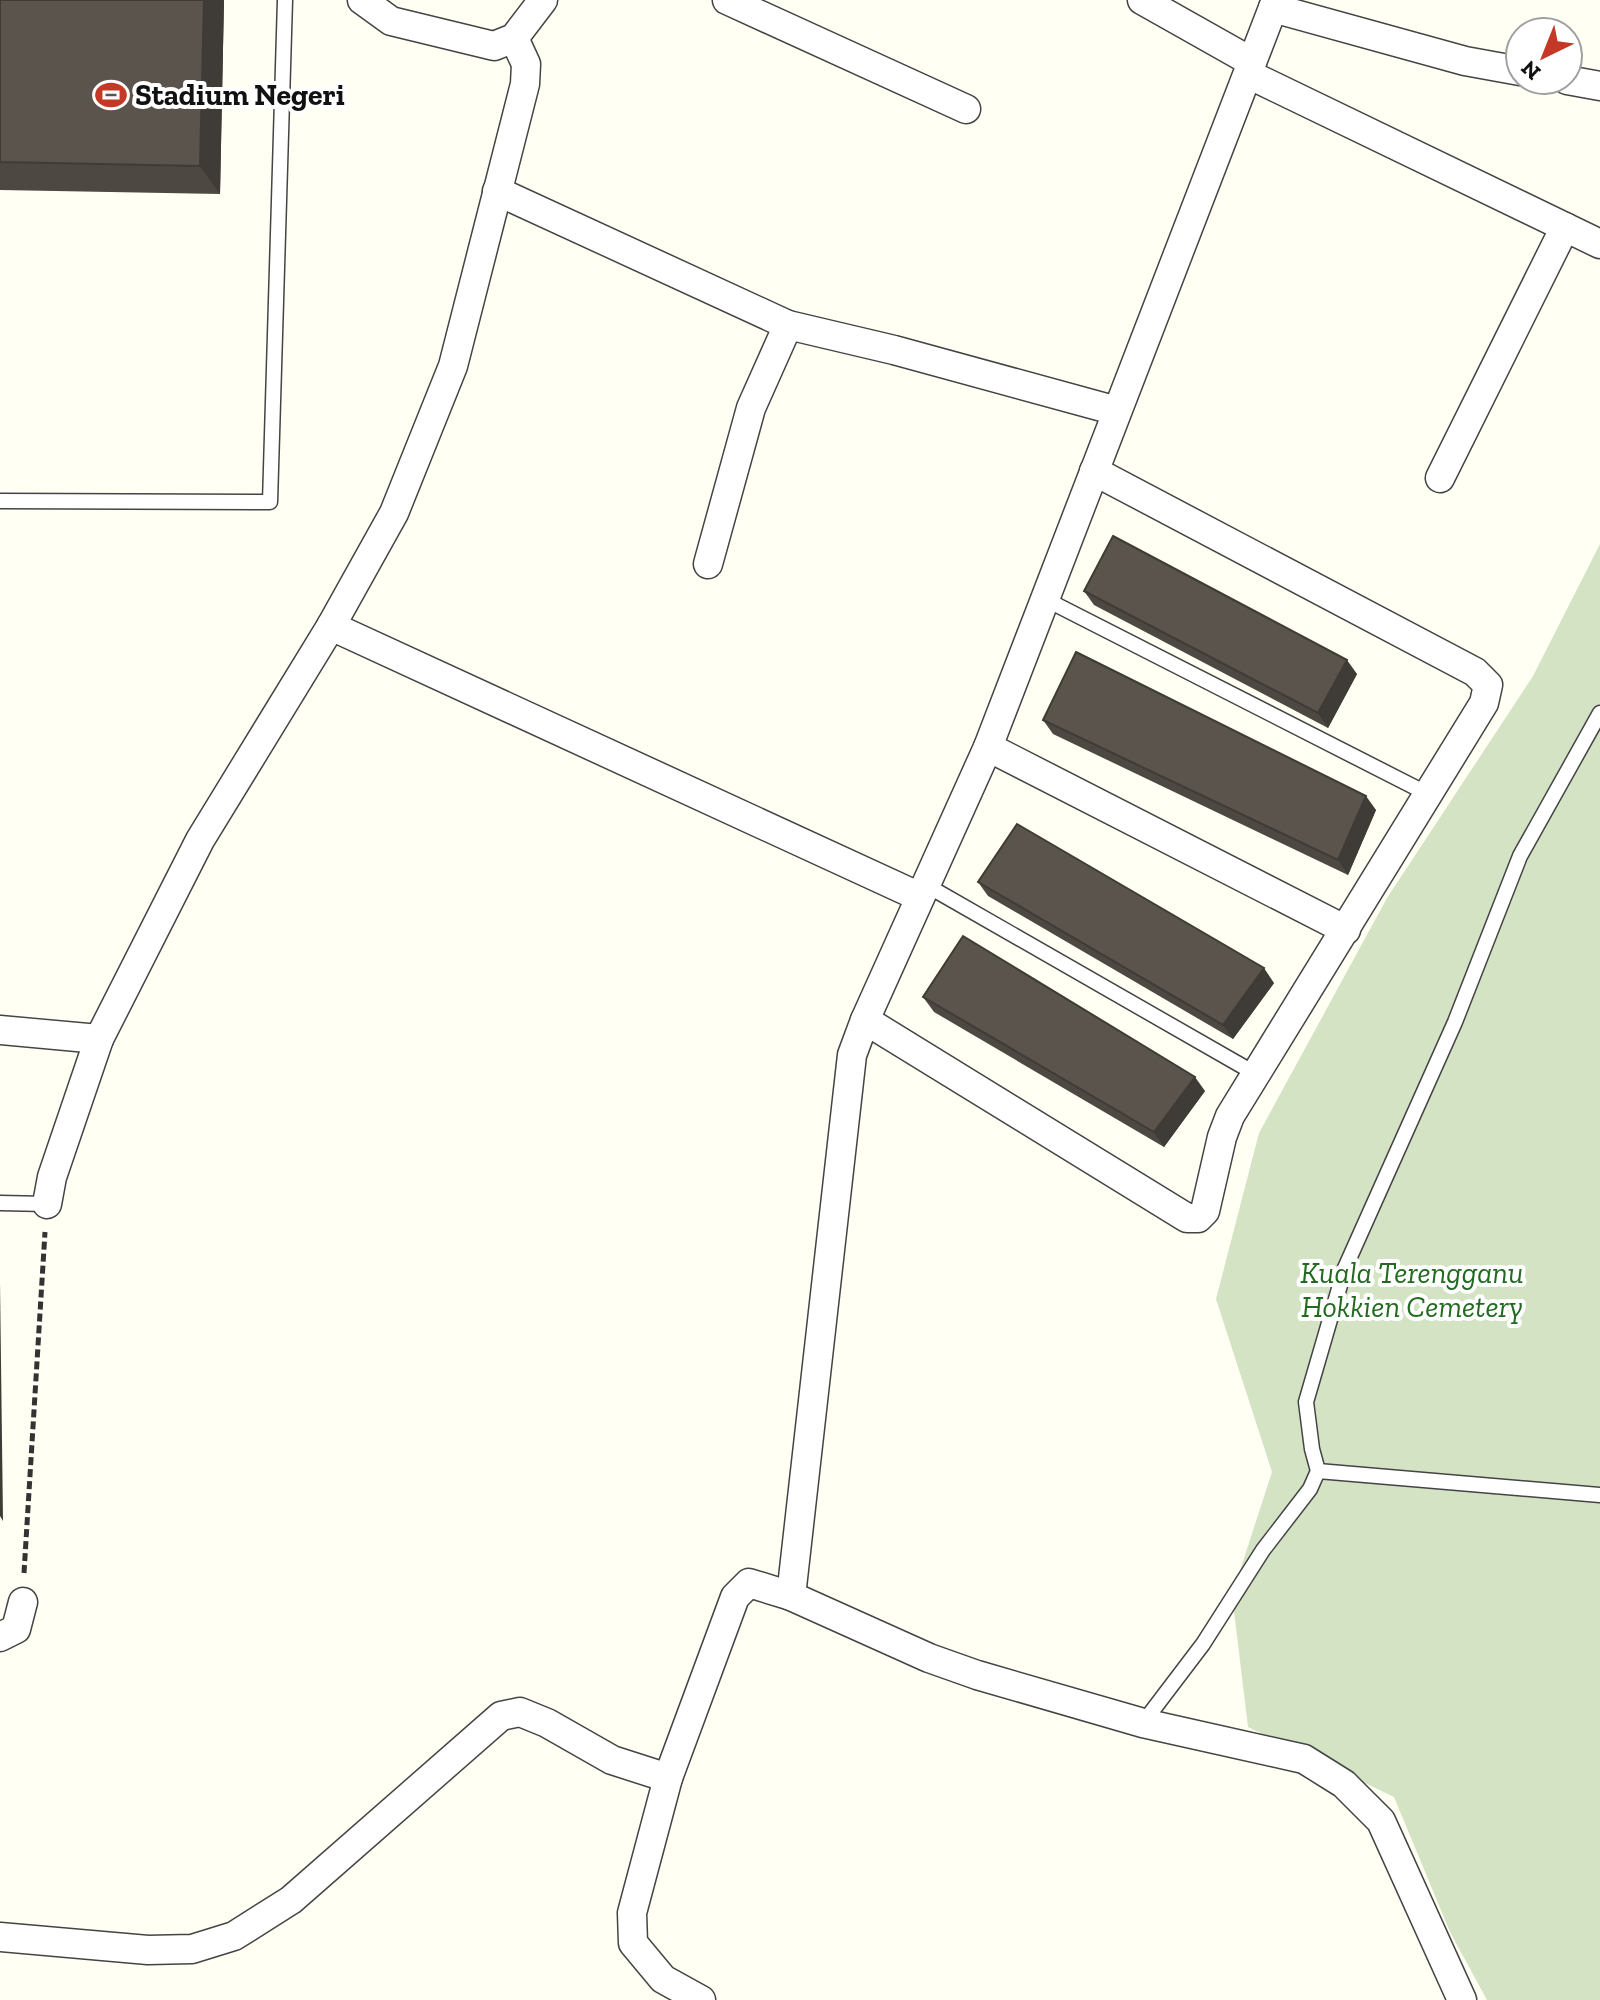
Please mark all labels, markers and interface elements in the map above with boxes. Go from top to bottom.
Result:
north arrow [1504,16,1584,96]
text: N [1515,55,1546,86]
place label: Stadium Negeri [135,77,345,113]
sports icon: Stadium Negeri [94,78,128,112]
park label: Kuala Terengganu Hokkien Cemetery [1300,1255,1524,1325]

